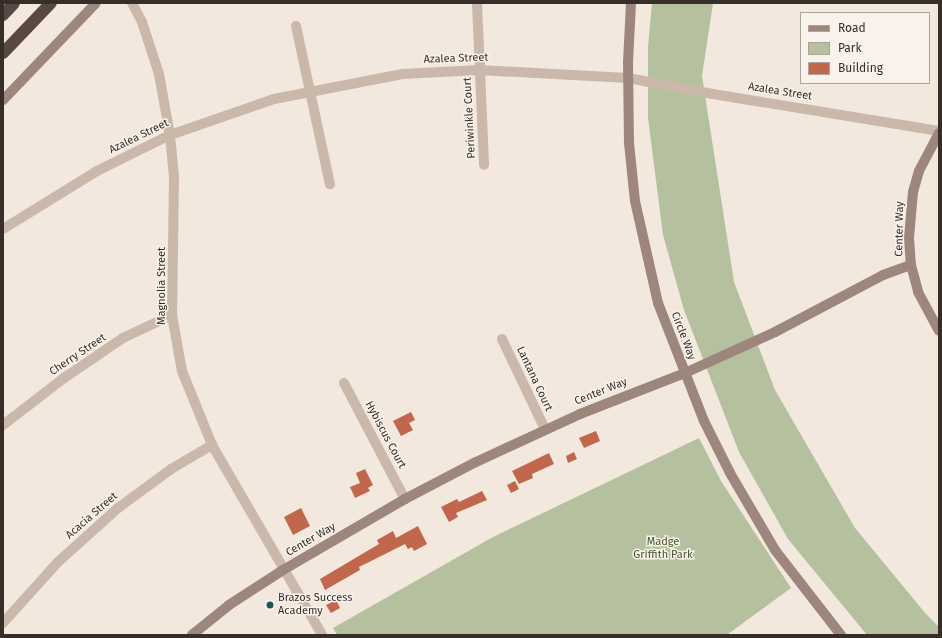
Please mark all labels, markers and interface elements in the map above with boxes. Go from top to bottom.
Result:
legend [800,12,930,84]
text: Road [838,21,866,35]
text: Park [838,41,862,55]
street label: Azalea Street [423,51,489,67]
text: Building [838,61,883,75]
street label: Periwinkle Court [461,77,479,159]
street label: Azalea Street [747,80,813,104]
street label: Azalea Street [107,117,171,157]
street label: Center Way [893,201,907,257]
street label: Magnolia Street [155,247,169,325]
street label: Circle Way [668,310,698,362]
street label: Cherry Street [47,331,109,379]
street label: Lantana Court [513,344,555,414]
street label: Center Way [573,376,629,408]
street label: Hybiscus Court [362,399,408,471]
street label: Acacia Street [63,490,121,542]
street label: Center Way [284,520,338,560]
park label: Madge Griffith Park [633,536,693,562]
place label: Brazos Success Academy [278,592,352,618]
marker: Brazos Success Academy [265,600,275,610]

